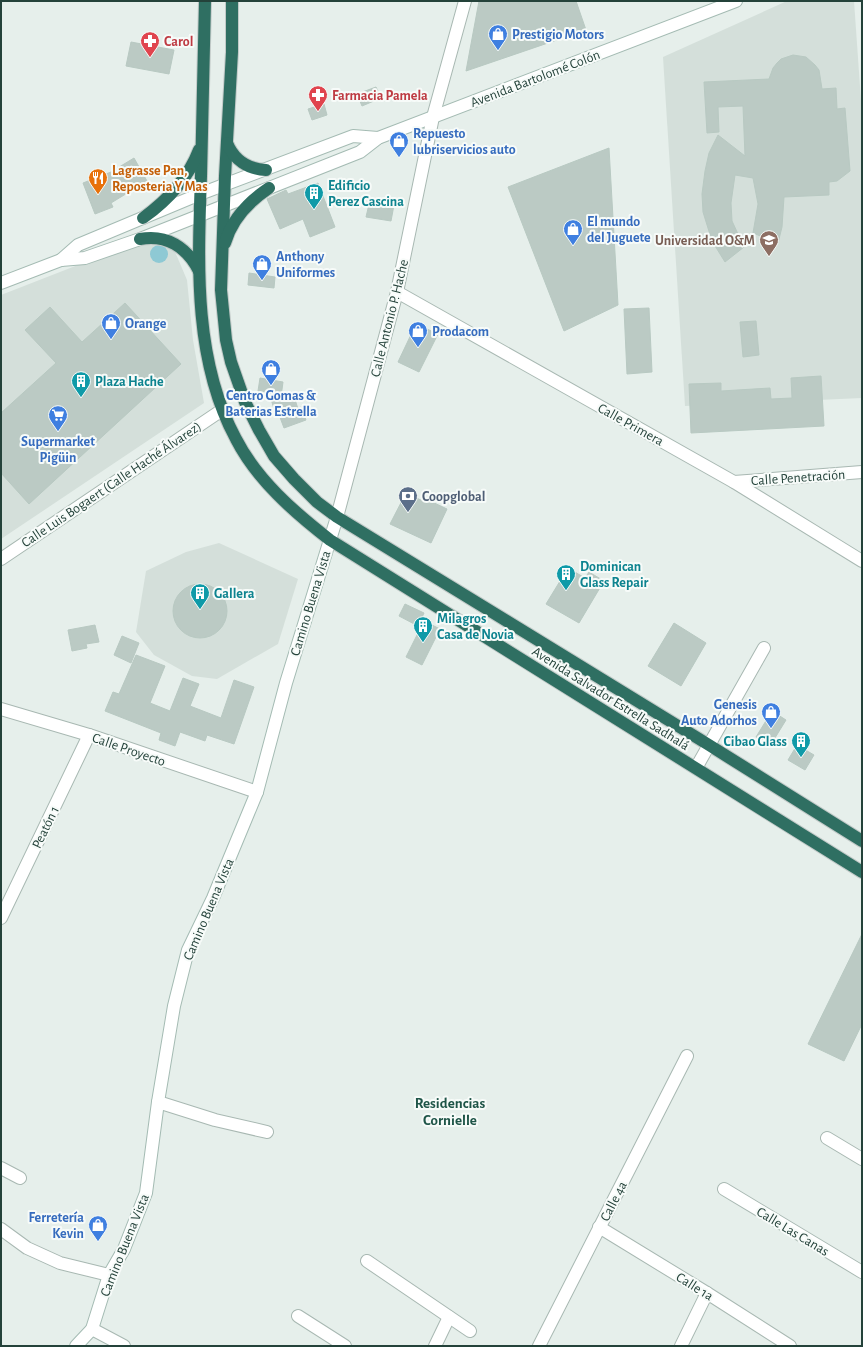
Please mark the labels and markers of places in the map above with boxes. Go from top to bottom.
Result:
shop icon: Prestigio Motors [487,23,509,51]
place label: Prestigio Motors [512,28,604,42]
pharmacy icon: Carol [139,30,161,58]
place label: Carol [164,35,193,49]
pharmacy icon: Farmacia Pamela [307,84,329,112]
place label: Farmacia Pamela [332,89,428,103]
place label: Repuesto lubriservicios auto [413,127,516,157]
shop icon: Repuesto lubriservicios auto [388,130,410,158]
place label: Lagrasse Pan, Reposteria Y Mas [112,164,208,194]
restaurant icon: Lagrasse Pan, Reposteria Y Mas [87,167,109,195]
place label: Edificio Perez Cascina [328,179,404,209]
building icon: Edificio Perez Cascina [303,182,325,210]
place label: El mundo del Juguete [587,215,651,245]
shop icon: El mundo del Juguete [562,218,584,246]
school or university icon: Universidad O&M [758,229,780,257]
place label: Universidad O&M [655,234,755,248]
place label: Anthony Uniformes [276,250,335,280]
shop icon: Anthony Uniformes [251,253,273,281]
shop icon: Orange [100,312,122,340]
place label: Orange [125,317,167,331]
shop icon: Prodacom [407,320,429,348]
place label: Prodacom [432,325,489,339]
shop icon: Centro Gomas & Baterias Estrella [260,358,282,386]
building icon: Plaza Hache [70,370,92,398]
place label: Plaza Hache [95,375,164,389]
place label: Centro Gomas & Baterias Estrella [225,389,317,419]
supermarket icon: Supermarket Pigüin [47,404,69,432]
place label: Supermarket Pigüin [21,435,95,465]
bank icon: Coopglobal [397,485,419,513]
place label: Coopglobal [422,490,485,504]
place label: Dominican Glass Repair [580,560,649,590]
building icon: Dominican Glass Repair [555,563,577,591]
building icon: Gallera [189,582,211,610]
place label: Gallera [214,587,255,601]
place label: Milagros Casa de Novia [437,612,514,642]
building icon: Milagros Casa de Novia [412,615,434,643]
place label: Genesis Auto Adorhos [681,698,757,728]
shop icon: Genesis Auto Adorhos [760,701,782,729]
building icon: Cibao Glass [790,730,812,758]
place label: Cibao Glass [724,735,787,749]
place label: Ferretería Kevin [29,1211,84,1241]
shop icon: Ferretería Kevin [87,1214,109,1242]

